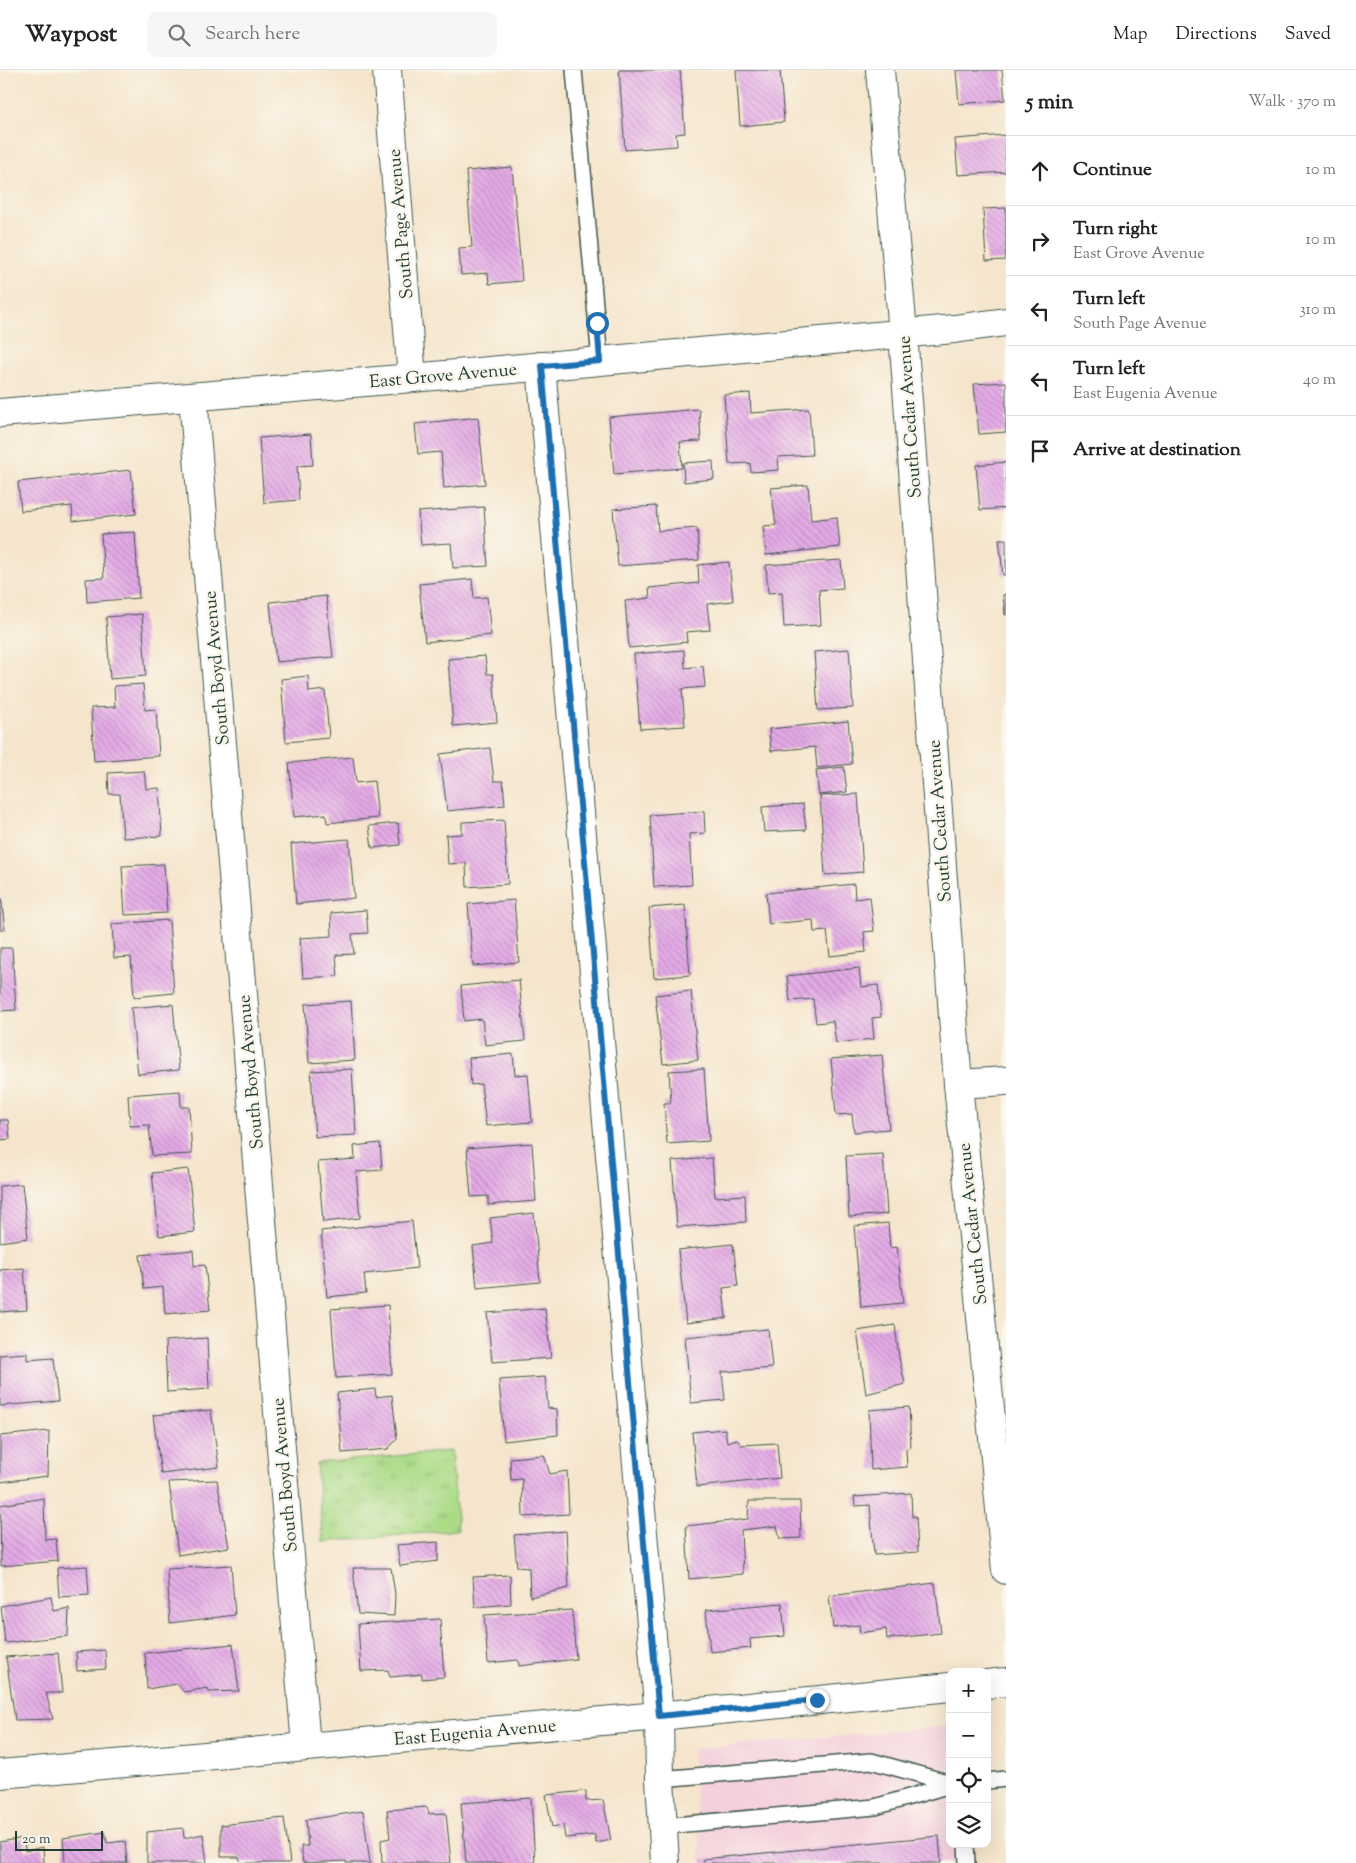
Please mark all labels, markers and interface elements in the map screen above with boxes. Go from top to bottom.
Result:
search box [147,12,497,57]
text: Waypost [25,18,117,52]
icon: search [165,21,193,49]
text: Search here [205,21,300,48]
text: Map [1113,22,1148,48]
text: Directions [1176,22,1257,48]
text: Saved [1285,22,1331,48]
text: 5 min [1026,88,1073,118]
text: Walk · 370 m [1248,91,1336,114]
street label: South Page Avenue [382,148,422,300]
icon: ahead [1026,157,1054,185]
text: Continue [1073,157,1152,184]
text: 10 m [1306,159,1336,182]
text: Turn right [1073,216,1157,243]
icon: right [1026,227,1054,255]
text: 10 m [1306,229,1336,252]
text: East Grove Avenue [1073,243,1205,266]
text: Turn left [1073,286,1145,313]
icon: left [1026,297,1054,325]
text: 310 m [1299,299,1336,322]
route start [586,312,609,335]
text: South Page Avenue [1073,313,1207,336]
street label: South Cedar Avenue [892,335,930,499]
text: Turn left [1073,356,1145,383]
street label: East Grove Avenue [368,358,518,396]
icon: left [1026,367,1054,395]
text: 40 m [1303,369,1336,392]
text: East Eugenia Avenue [1073,383,1218,406]
icon: arrive [1026,437,1054,465]
text: Arrive at destination [1073,437,1241,464]
street label: South Boyd Avenue [198,590,238,746]
street label: South Cedar Avenue [922,739,960,903]
street label: South Boyd Avenue [232,994,272,1150]
street label: South Cedar Avenue [953,1141,995,1306]
street label: South Boyd Avenue [266,1397,306,1553]
map controls [946,1668,991,1848]
button: + [946,1668,991,1713]
route end [806,1689,829,1712]
button: − [946,1713,991,1758]
street label: East Eugenia Avenue [393,1714,557,1754]
button: locate [946,1758,991,1803]
button: layers [946,1803,991,1848]
scale bar [15,1828,102,1851]
text: 20 m [22,1830,51,1850]

